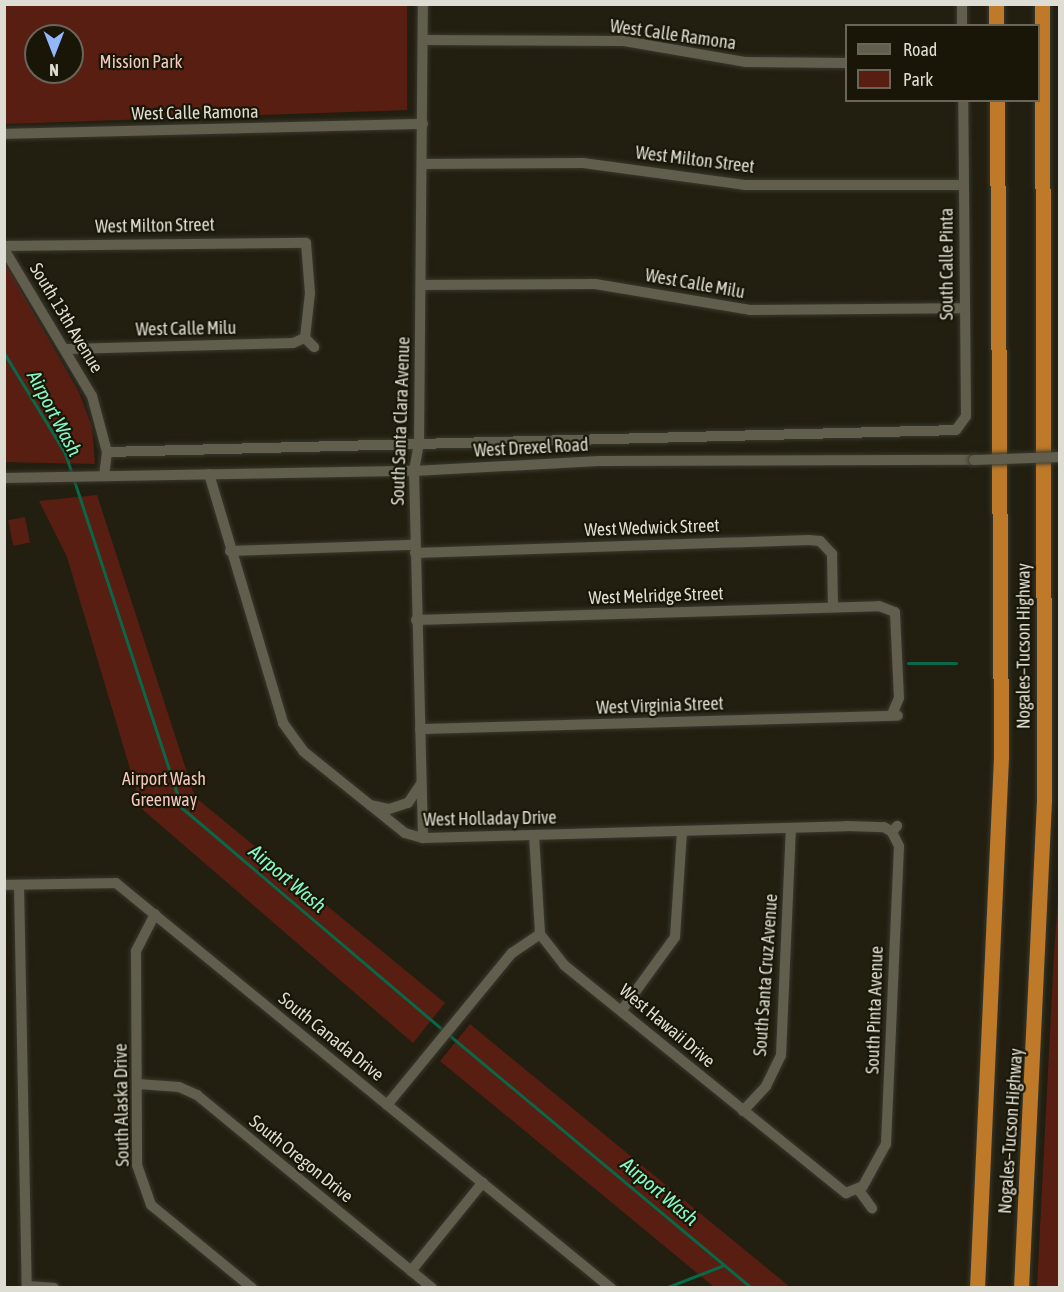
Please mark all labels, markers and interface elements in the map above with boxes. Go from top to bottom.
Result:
street label: West Calle Ramona [609,15,737,55]
north arrow [24,24,84,84]
legend [845,24,1040,102]
text: Road [903,39,937,60]
park label: Mission Park [100,51,182,73]
text: N [49,61,59,79]
text: Park [903,69,933,90]
street label: West Calle Ramona [131,101,259,125]
street label: West Milton Street [634,142,756,178]
street label: South Calle Pinta [936,208,958,320]
street label: West Milton Street [95,214,215,238]
street label: South 13th Avenue [25,259,107,377]
street label: West Calle Milu [643,265,747,303]
street label: West Calle Milu [135,317,237,341]
street label: South Santa Clara Avenue [387,336,415,506]
water label: Airport Wash [22,366,88,460]
street label: West Drexel Road [473,434,589,462]
street label: West Wedwick Street [584,515,720,541]
street label: Nogales–Tucson Highway [1013,563,1035,729]
street label: West Melridge Street [588,583,724,609]
street label: West Virginia Street [596,693,724,719]
park label: Airport Wash Greenway [122,769,206,812]
street label: West Holladay Drive [423,807,557,831]
water label: Airport Wash [245,839,331,917]
street label: South Santa Cruz Avenue [750,893,782,1057]
street label: South Pinta Avenue [862,946,888,1074]
street label: West Hawaii Drive [615,980,719,1072]
street label: South Canada Drive [274,988,388,1086]
street label: South Alaska Drive [110,1043,134,1167]
street label: Nogales–Tucson Highway [994,1047,1028,1215]
street label: South Oregon Drive [245,1111,357,1207]
water label: Airport Wash [617,1152,703,1230]

